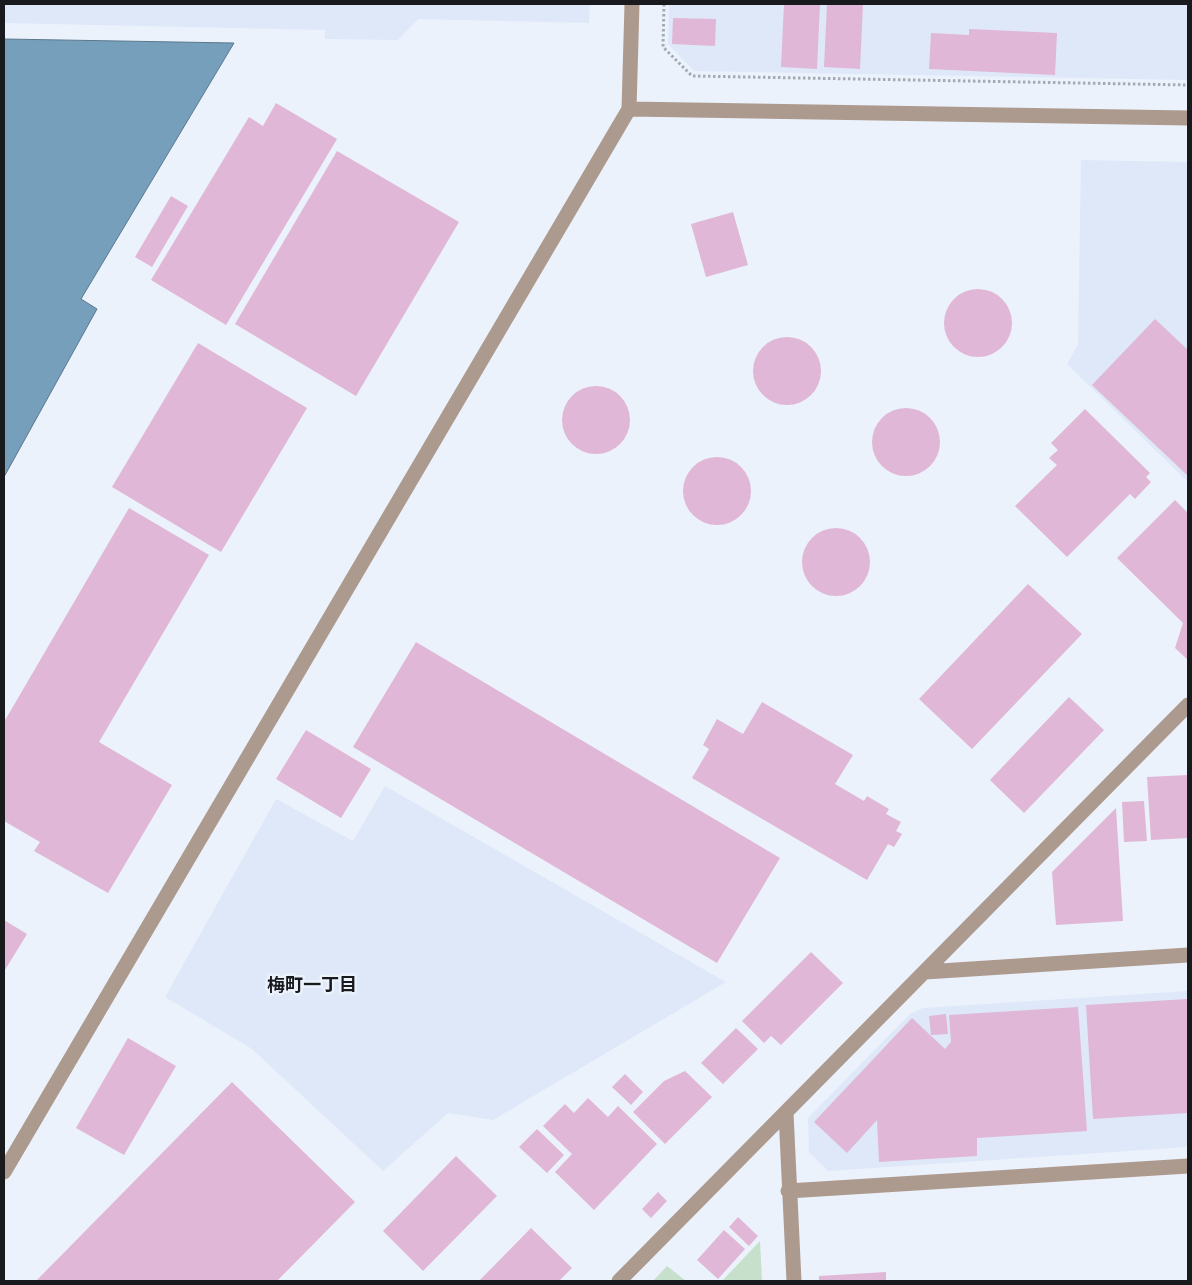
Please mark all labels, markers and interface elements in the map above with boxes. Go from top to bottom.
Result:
district label: 梅町一丁目 [267,975,357,997]

